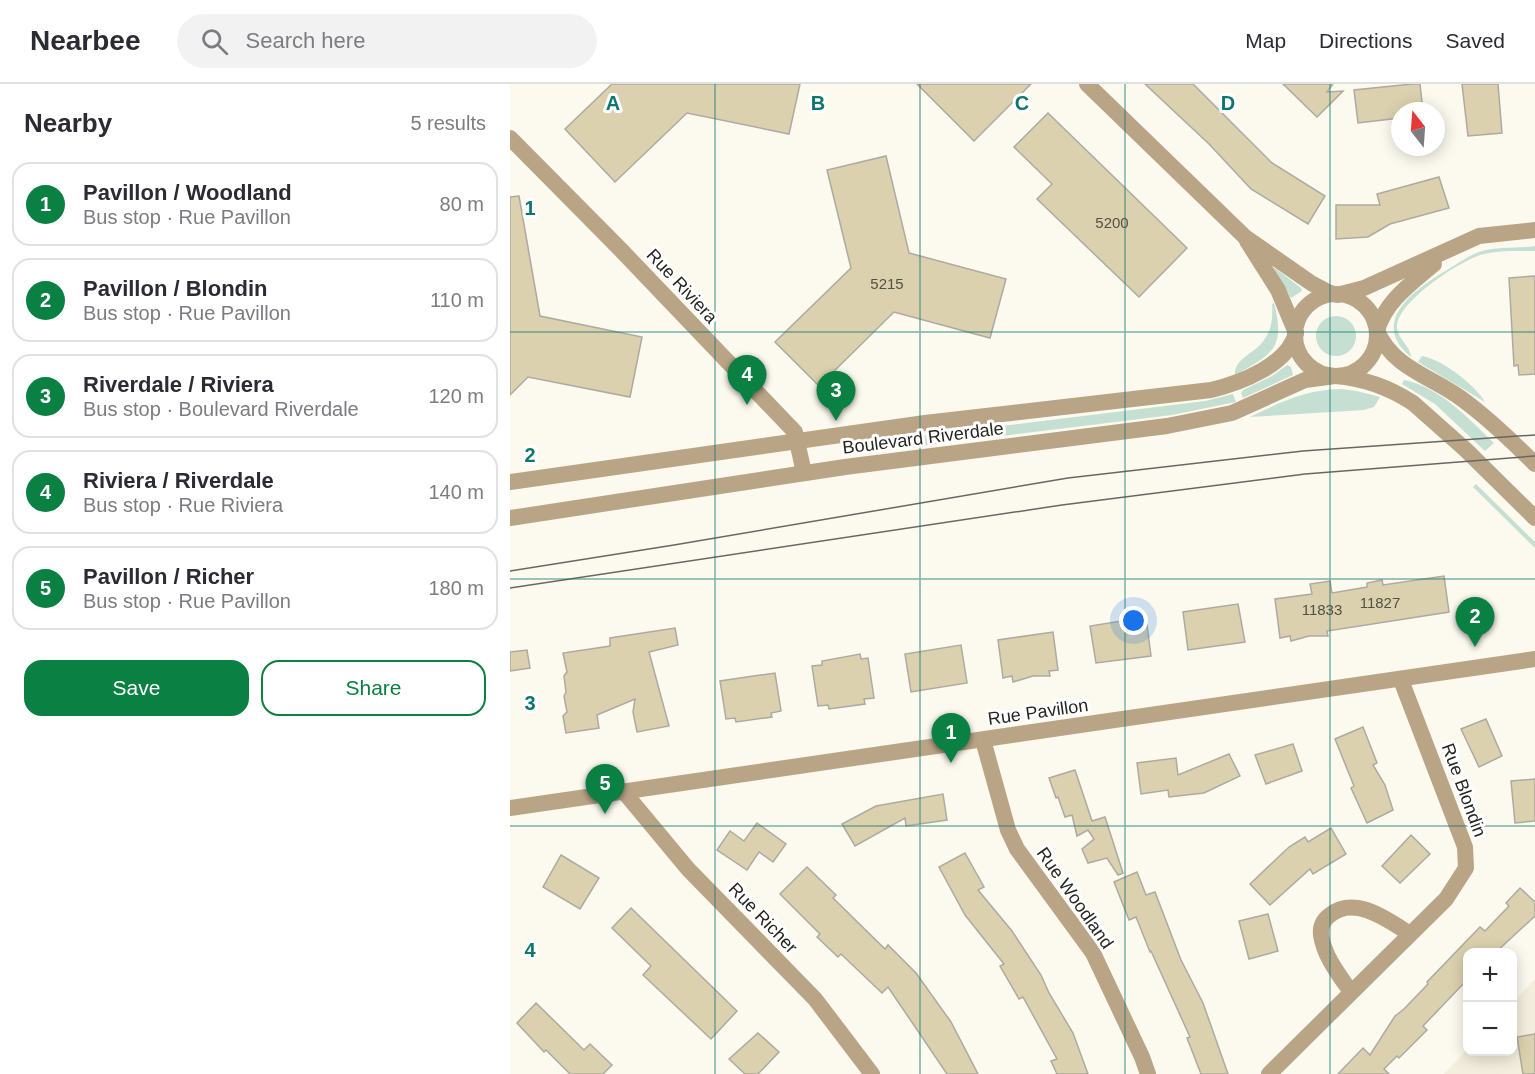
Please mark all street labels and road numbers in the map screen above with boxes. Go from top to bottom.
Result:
street label: Rue Riviera [643,245,722,328]
street label: Boulevard Riverdale [841,418,1005,458]
street label: Rue Pavillon [987,695,1089,729]
street label: Rue Blondin [1438,740,1490,840]
street label: Rue Woodland [1033,844,1117,952]
street label: Rue Richer [725,879,801,957]

